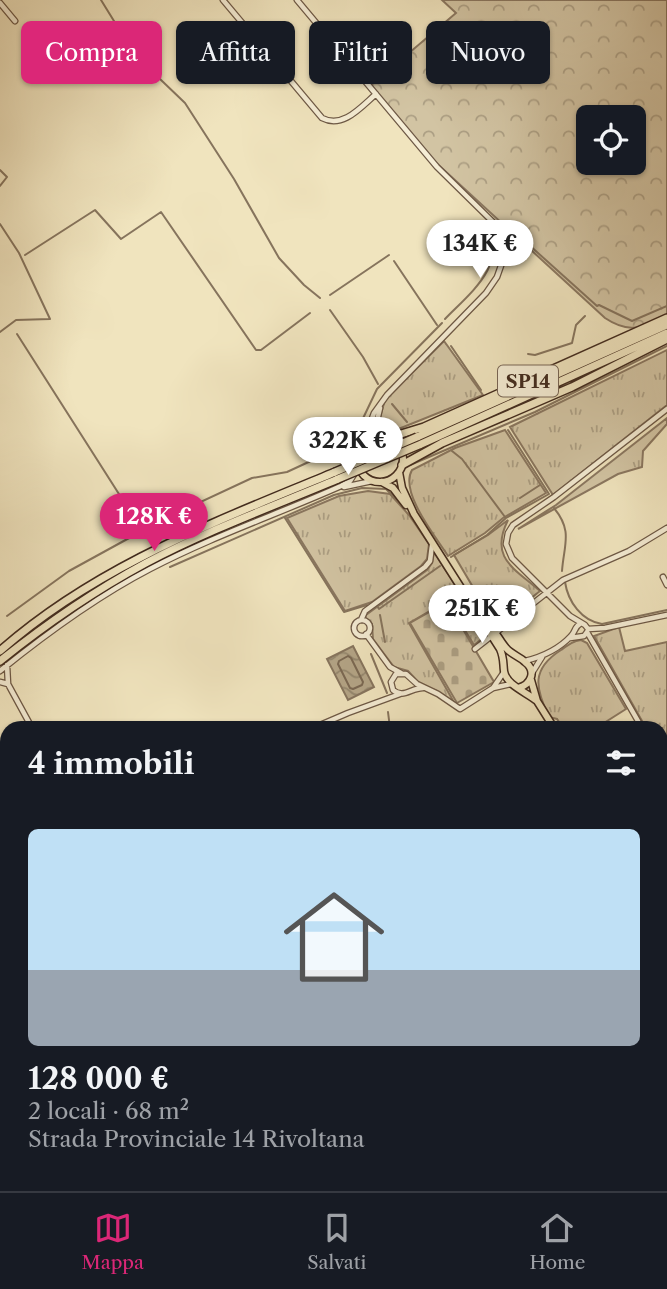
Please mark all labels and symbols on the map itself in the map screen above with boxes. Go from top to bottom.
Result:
pin: 134K € [423,220,537,280]
road number: SP14 [498,366,558,396]
pin: 322K € [291,418,405,477]
pin: 128K € [97,494,211,553]
pin: 251K € [425,586,539,645]

